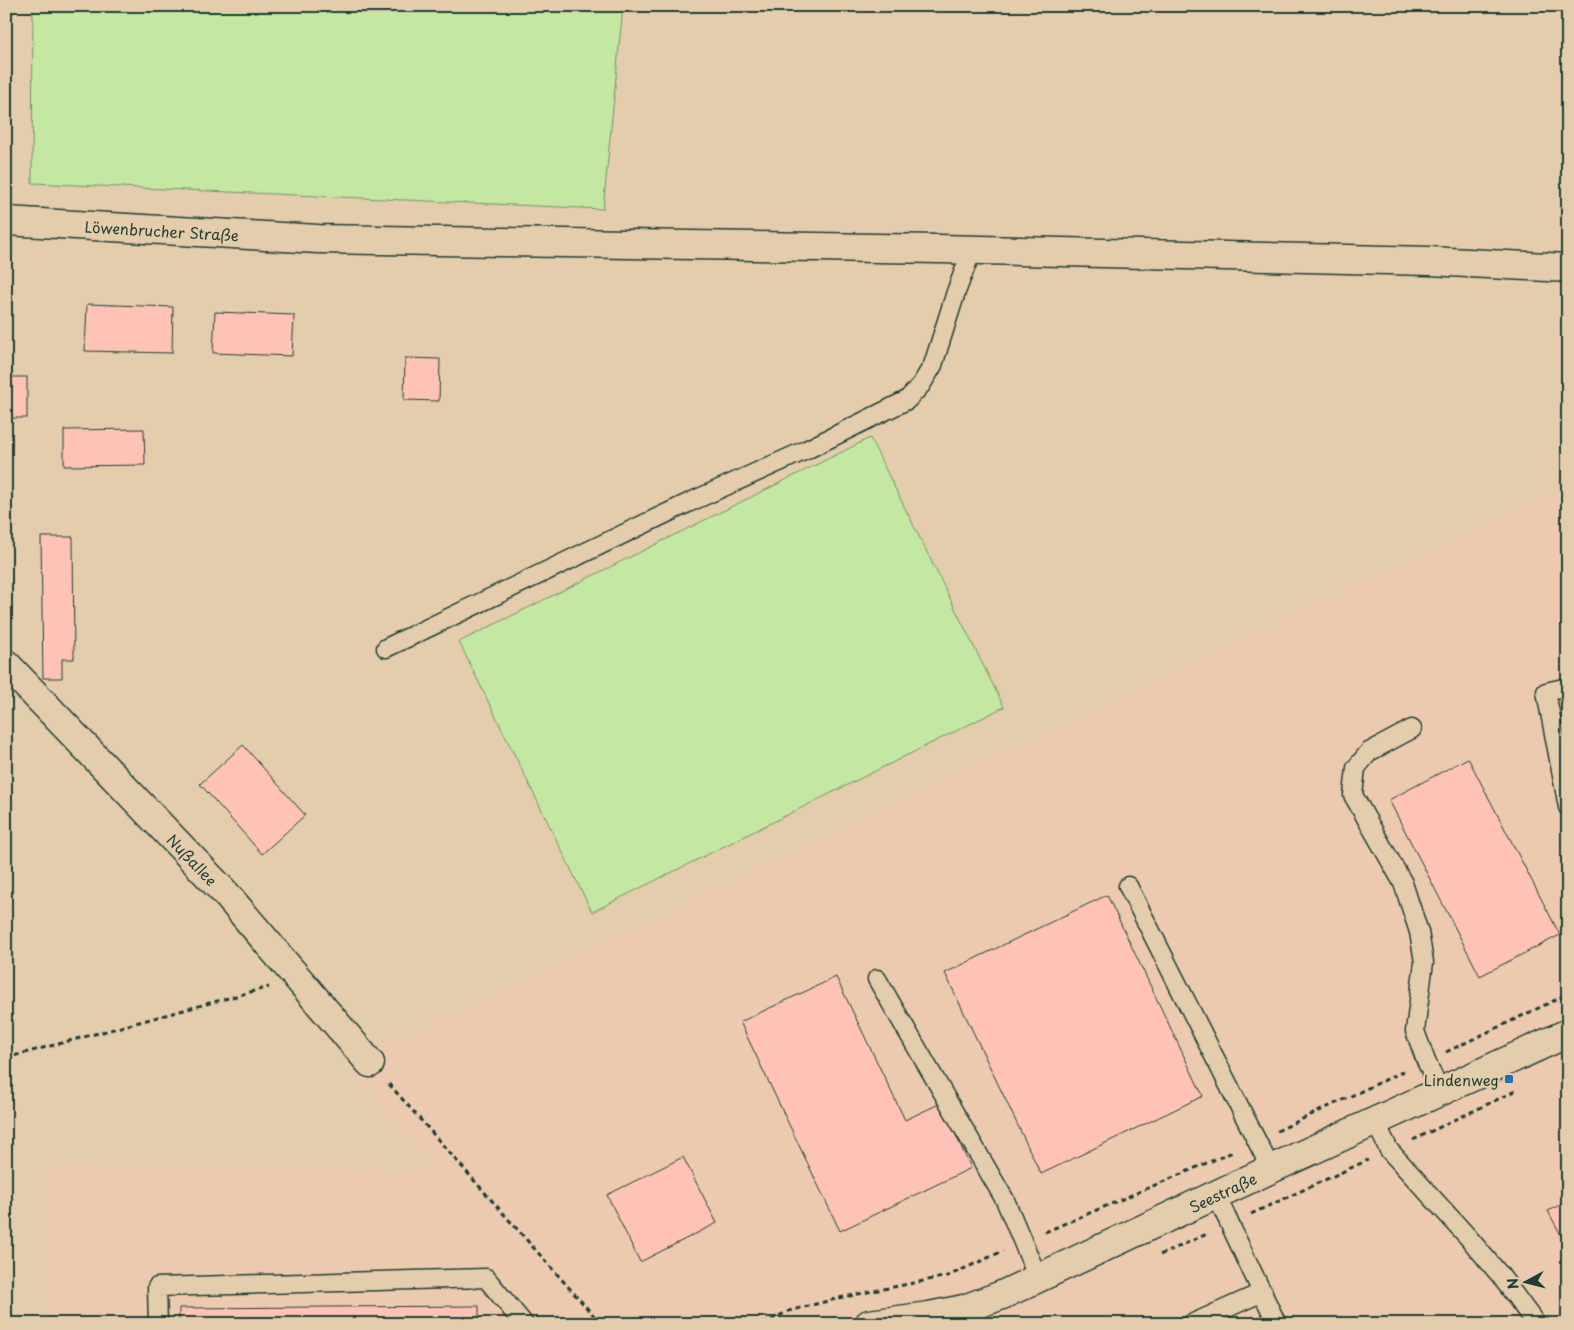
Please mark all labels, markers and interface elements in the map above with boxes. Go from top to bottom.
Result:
street label: Löwenbrucher Straße [84,214,240,246]
street label: Nußallee [162,828,223,890]
place label: Lindenweg [1424,1068,1499,1091]
marker: Lindenweg [1503,1073,1515,1085]
street label: Seestraße [1185,1166,1260,1218]
north arrow [1502,1258,1552,1308]
text: N [1502,1277,1524,1290]

